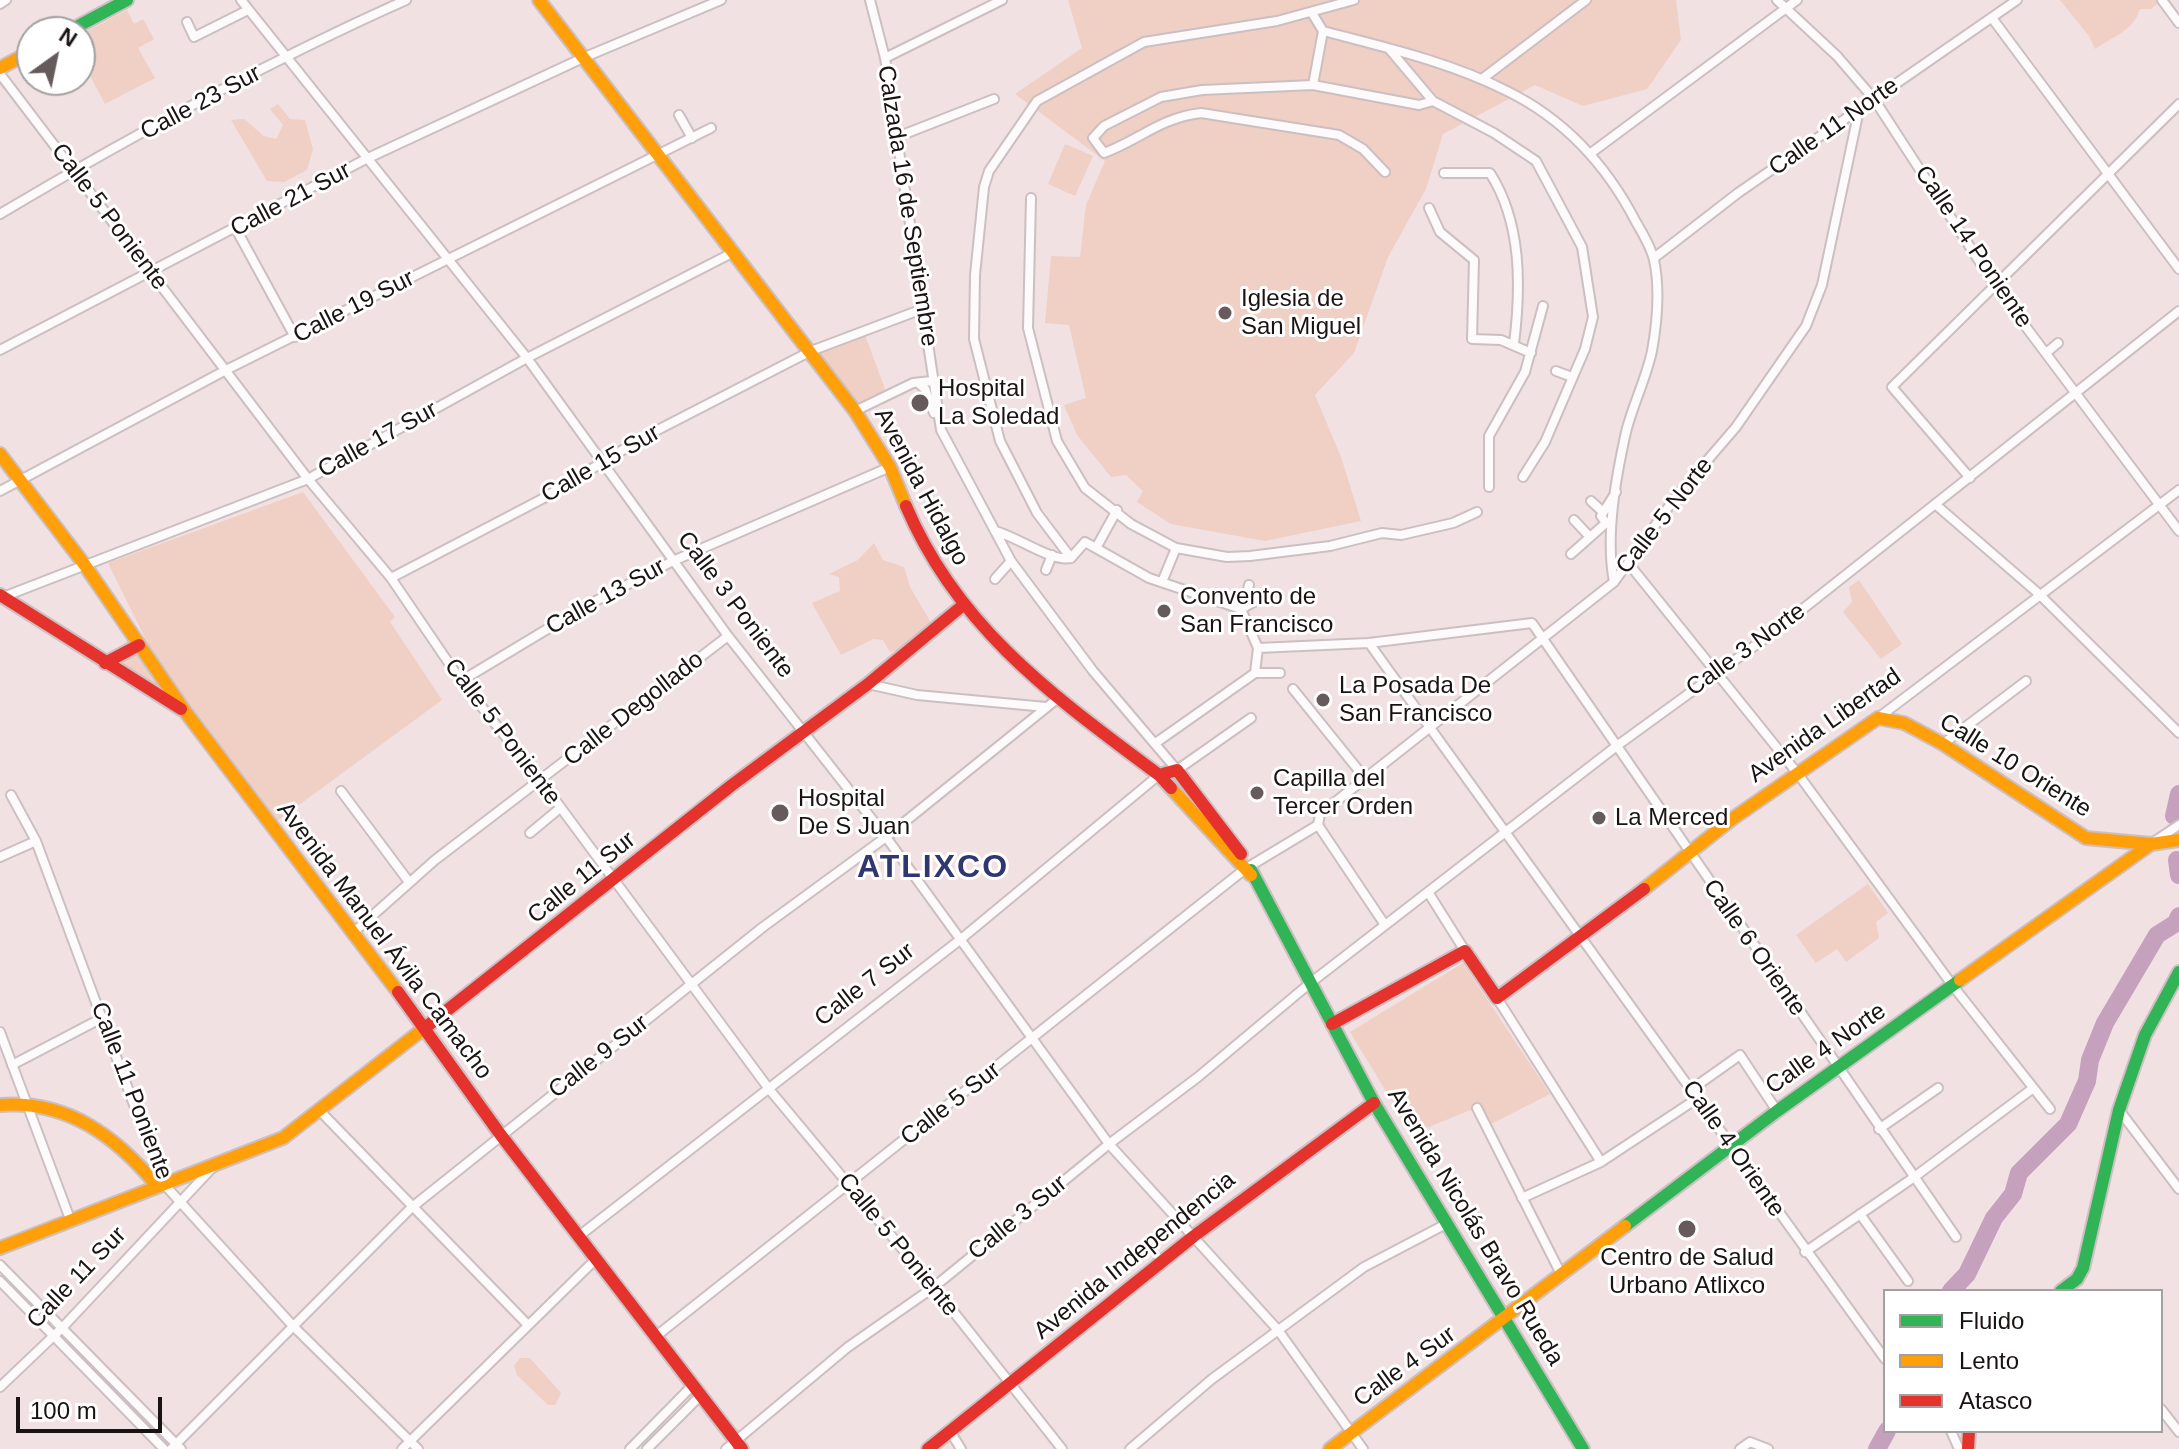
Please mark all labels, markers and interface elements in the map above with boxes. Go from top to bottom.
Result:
north arrow [16,16,96,96]
text: N [55,22,82,52]
street label: Calle 23 Sur [136,59,266,147]
street label: Calzada 16 de Septiembre [871,63,943,349]
street label: Calle 11 Norte [1764,72,1904,182]
street label: Calle 5 Poniente [45,138,173,296]
street label: Calle 21 Sur [226,156,356,244]
street label: Calle 14 Poniente [1908,160,2038,334]
street label: Calle 19 Sur [289,264,419,350]
place label: Iglesia de San Miguel [1241,285,1361,341]
marker: Iglesia de San Miguel [1216,304,1234,322]
place label: Hospital La Soledad [938,375,1059,431]
marker: Hospital La Soledad [909,392,931,414]
street label: Calle 17 Sur [313,395,443,485]
street label: Avenida Hidalgo [867,403,975,571]
street label: Calle 15 Sur [537,419,665,509]
street label: Calle 5 Norte [1611,452,1719,580]
street label: Calle 3 Poniente [671,526,799,684]
street label: Calle 13 Sur [541,552,671,642]
place label: Convento de San Francisco [1180,583,1333,639]
street label: Calle 3 Norte [1681,597,1811,703]
marker: Convento de San Francisco [1155,602,1173,620]
street label: Calle Degollado [558,645,710,773]
street label: Calle 5 Poniente [438,653,566,811]
street label: Avenida Libertad [1743,663,1907,789]
place label: La Posada De San Francisco [1339,672,1492,728]
marker: La Posada De San Francisco [1314,691,1332,709]
street label: Calle 10 Oriente [1934,708,2096,824]
place label: Capilla del Tercer Orden [1273,765,1413,821]
marker: Capilla del Tercer Orden [1248,784,1266,802]
place label: Hospital De S Juan [798,785,910,841]
street label: Avenida Manuel Ávila Camacho [270,797,498,1085]
marker: Hospital De S Juan [769,802,791,824]
place label: La Merced [1615,804,1728,832]
marker: La Merced [1590,809,1608,827]
street label: Calle 11 Sur [522,826,642,930]
district label: ATLIXCO [857,849,1009,887]
street label: Calle 6 Oriente [1696,874,1812,1022]
street label: Calle 7 Sur [809,937,921,1033]
street label: Calle 4 Norte [1760,997,1892,1101]
street label: Calle 11 Poniente [84,998,178,1184]
street label: Calle 9 Sur [543,1009,655,1105]
street label: Calle 5 Sur [895,1056,1007,1152]
street label: Calle 4 Oriente [1675,1075,1791,1223]
street label: Avenida Nicolás Bravo Rueda [1381,1083,1569,1371]
street label: Avenida Independencia [1029,1166,1241,1346]
street label: Calle 5 Poniente [831,1168,965,1322]
street label: Calle 3 Sur [963,1169,1073,1267]
marker: Centro de Salud Urbano Atlixco [1676,1218,1698,1240]
street label: Calle 11 Sur [21,1221,133,1335]
place label: Centro de Salud Urbano Atlixco [1600,1244,1774,1300]
legend [1883,1289,2163,1433]
text: Fluido [1959,1307,2024,1334]
street label: Calle 4 Sur [1349,1320,1461,1414]
text: Lento [1959,1347,2019,1374]
scale bar [20,1381,166,1431]
text: Atasco [1959,1387,2032,1414]
text: 100 m [30,1397,97,1424]

